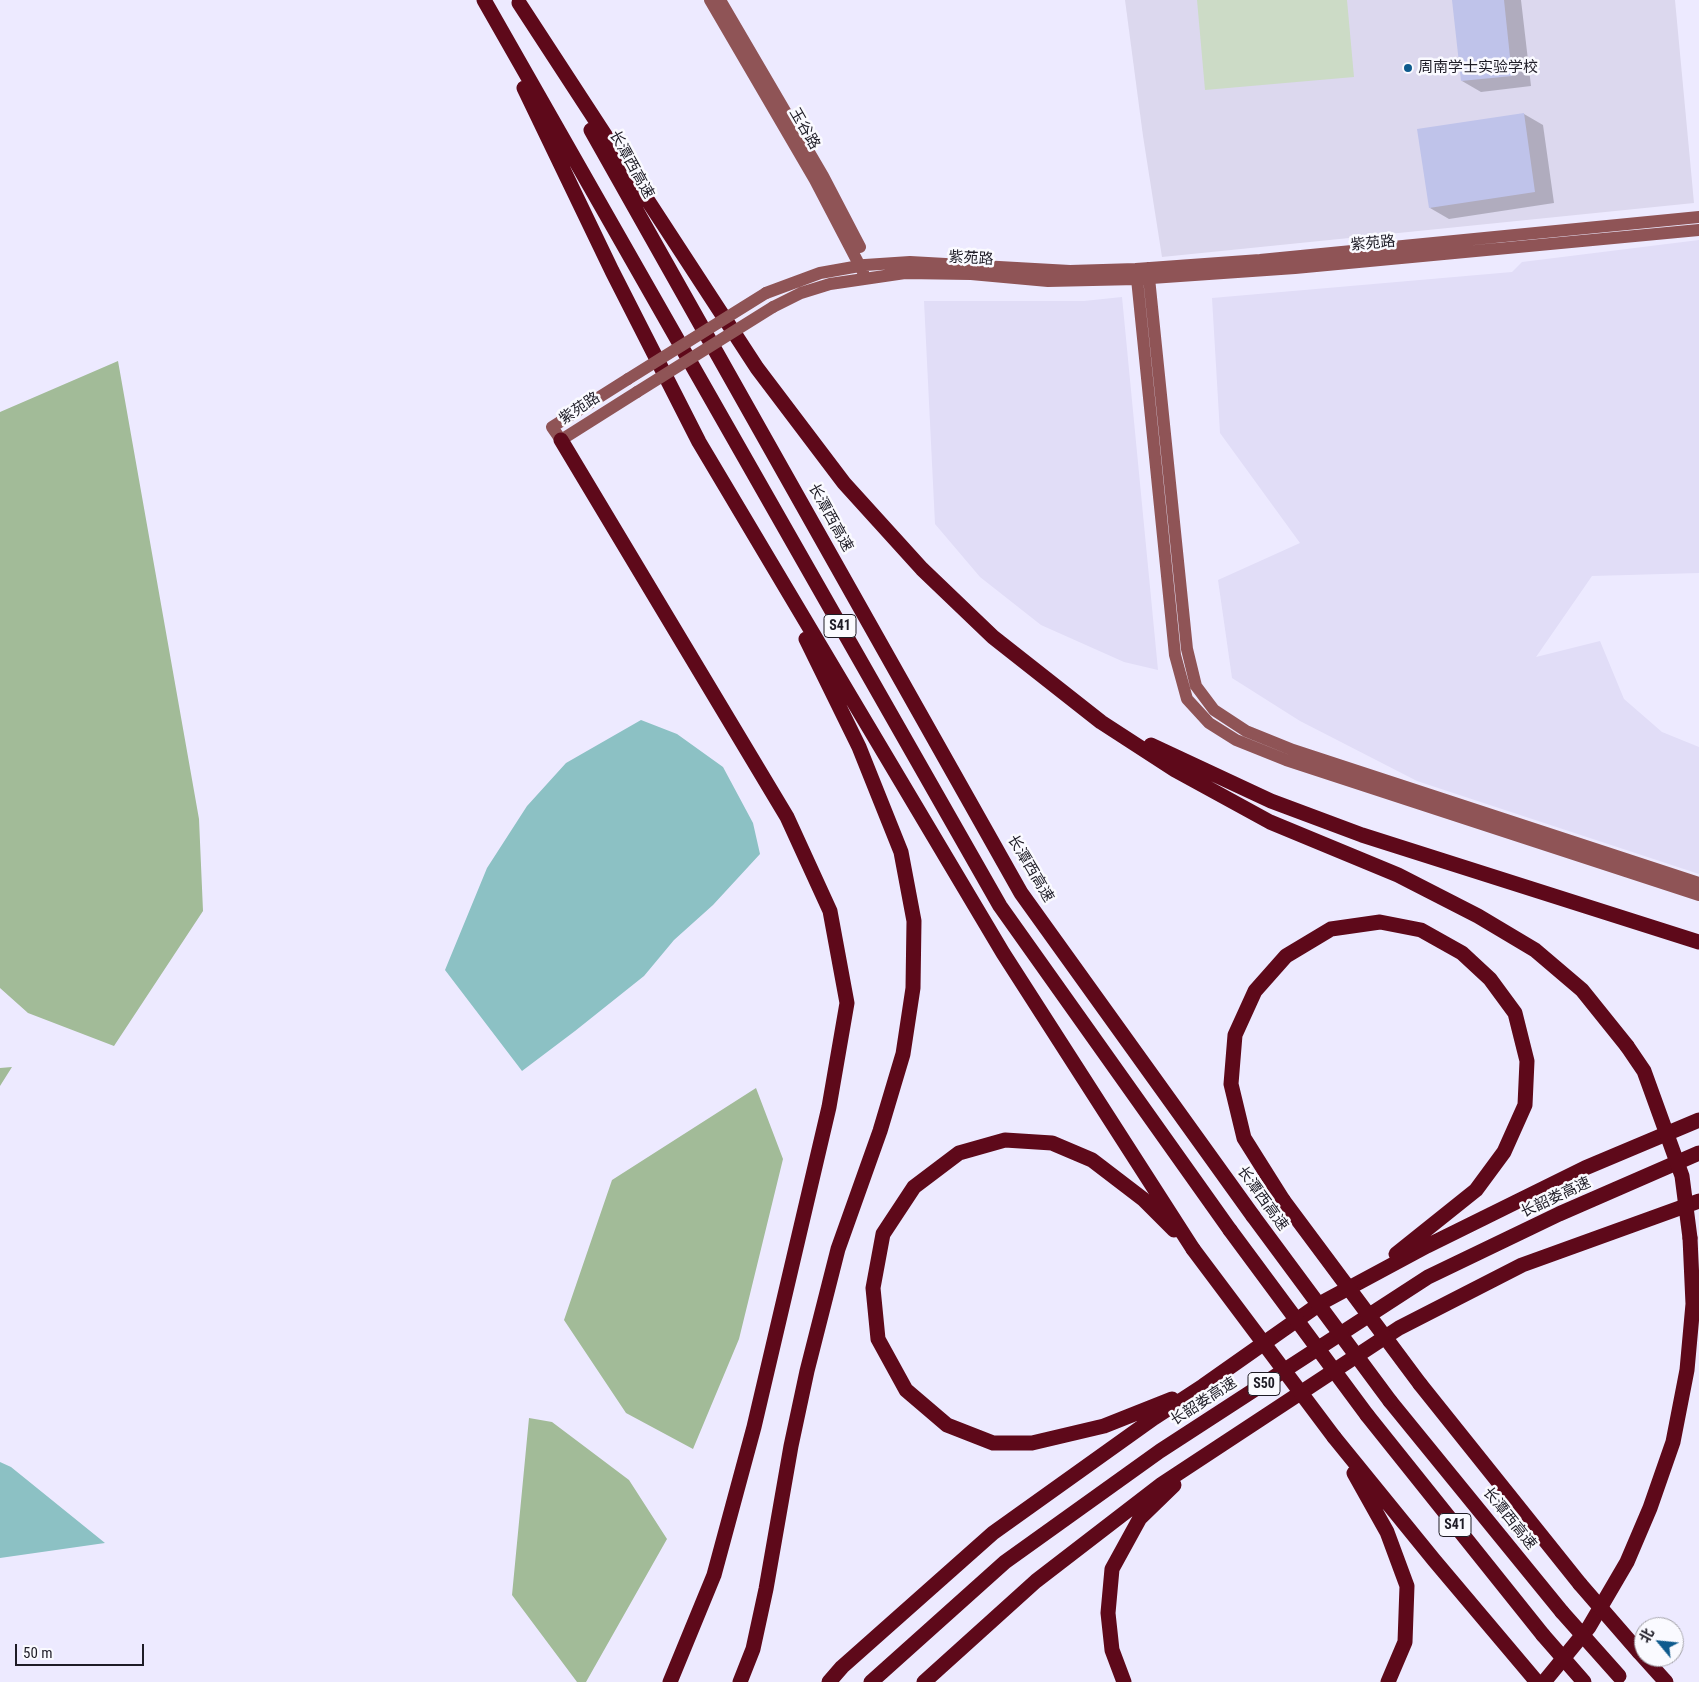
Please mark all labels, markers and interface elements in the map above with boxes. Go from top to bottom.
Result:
place label: 周南学士实验学校 [1418,59,1538,77]
marker: 周南学士实验学校 [1402,62,1414,74]
street label: 玉谷路 [785,105,823,153]
street label: 长潭西高速 [605,128,657,202]
street label: 紫苑路 [1350,233,1396,255]
street label: 紫苑路 [948,249,994,269]
street label: 紫苑路 [556,389,604,429]
street label: 长潭西高速 [804,481,856,555]
road number: S41 [824,614,856,638]
street label: 长潭西高速 [1003,832,1057,906]
street label: 长潭西高速 [1233,1163,1291,1235]
street label: 长韶娄高速 [1518,1174,1594,1222]
road number: S50 [1248,1372,1280,1396]
street label: 长韶娄高速 [1168,1374,1240,1430]
street label: 长潭西高速 [1478,1484,1540,1554]
road number: S41 [1439,1514,1471,1536]
north arrow [1634,1617,1684,1667]
text: 北 [1636,1625,1657,1645]
scale bar [18,1634,146,1666]
text: 50 m [23,1644,53,1662]

